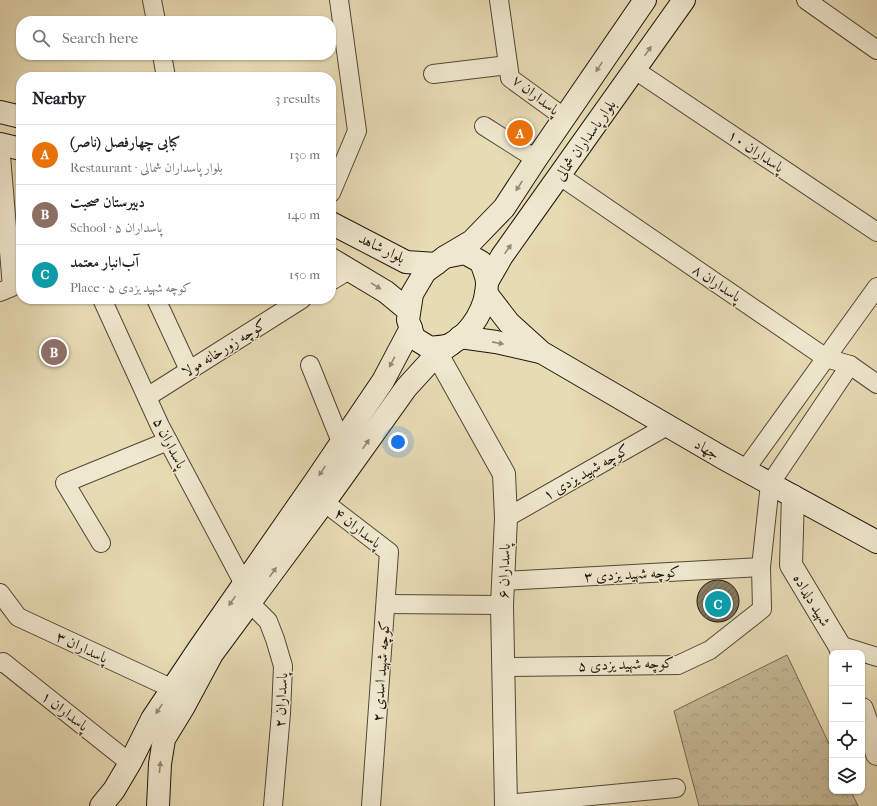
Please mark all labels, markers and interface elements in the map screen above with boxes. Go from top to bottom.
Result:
search box [16,16,336,60]
icon: search [30,27,52,49]
text: Search here [62,29,138,47]
one-way arrow [644,46,652,56]
one-way arrow [595,62,603,72]
street label: پاسداران ۷ [508,71,564,121]
text: Nearby [32,88,86,108]
text: 3 results [275,91,320,106]
street label: بلوار پاسداران شمالی [550,96,621,185]
pin: A [507,118,533,148]
street label: پاسداران ۱۰ [723,126,788,179]
text: کبابی چهارفصل (ناصر) [70,133,180,151]
text: A [41,147,49,162]
text: 130 m [289,147,320,162]
text: Restaurant · بلوار پاسداران شمالی [70,160,222,175]
one-way arrow [515,180,522,192]
text: دبیرستان صحبت [70,193,145,211]
text: B [41,207,49,222]
text: 140 m [287,207,320,222]
text: School · پاسداران ۵ [70,220,162,235]
street label: بلوار شاهد [356,229,408,267]
one-way arrow [504,243,512,254]
text: آب‌انبار معتمد [70,253,139,271]
street label: پاسداران ۸ [688,260,746,308]
text: C [41,267,49,282]
text: 150 m [289,267,320,282]
text: Place · کوچه شهید یزدی ۵ [70,280,191,295]
one-way arrow [370,283,382,290]
street label: کوچه زورخانه مولا [179,315,271,383]
pin: B [41,337,67,367]
one-way arrow [492,340,504,346]
one-way arrow [389,356,396,368]
street label: پاسداران ۵ [148,414,191,473]
your location [388,432,408,452]
street label: جهاد [691,435,723,463]
one-way arrow [362,439,370,449]
street label: کوچه شهید یزدی ۱ [540,440,633,506]
one-way arrow [318,466,326,476]
street label: پاسداران ۴ [330,504,386,554]
street label: پاسداران ۶ [494,542,516,599]
street label: کوچه شهید یزدی ۳ [583,562,681,588]
one-way arrow [269,567,277,577]
street label: شهید دلداده [789,571,835,630]
pin: C [705,589,731,619]
one-way arrow [228,596,236,607]
street label: کوچه شهید اسدی ۲ [368,620,396,722]
street label: پاسداران ۳ [52,627,112,669]
map controls [829,650,865,794]
button: + [829,650,865,686]
street label: کوچه شهید یزدی ۵ [578,653,675,677]
street label: پاسداران ۲ [271,671,293,728]
button: − [829,686,865,722]
street label: پاسداران ۱ [37,687,93,737]
one-way arrow [155,704,163,714]
button: locate [829,722,865,758]
button: layers [829,758,865,794]
one-way arrow [157,761,163,773]

